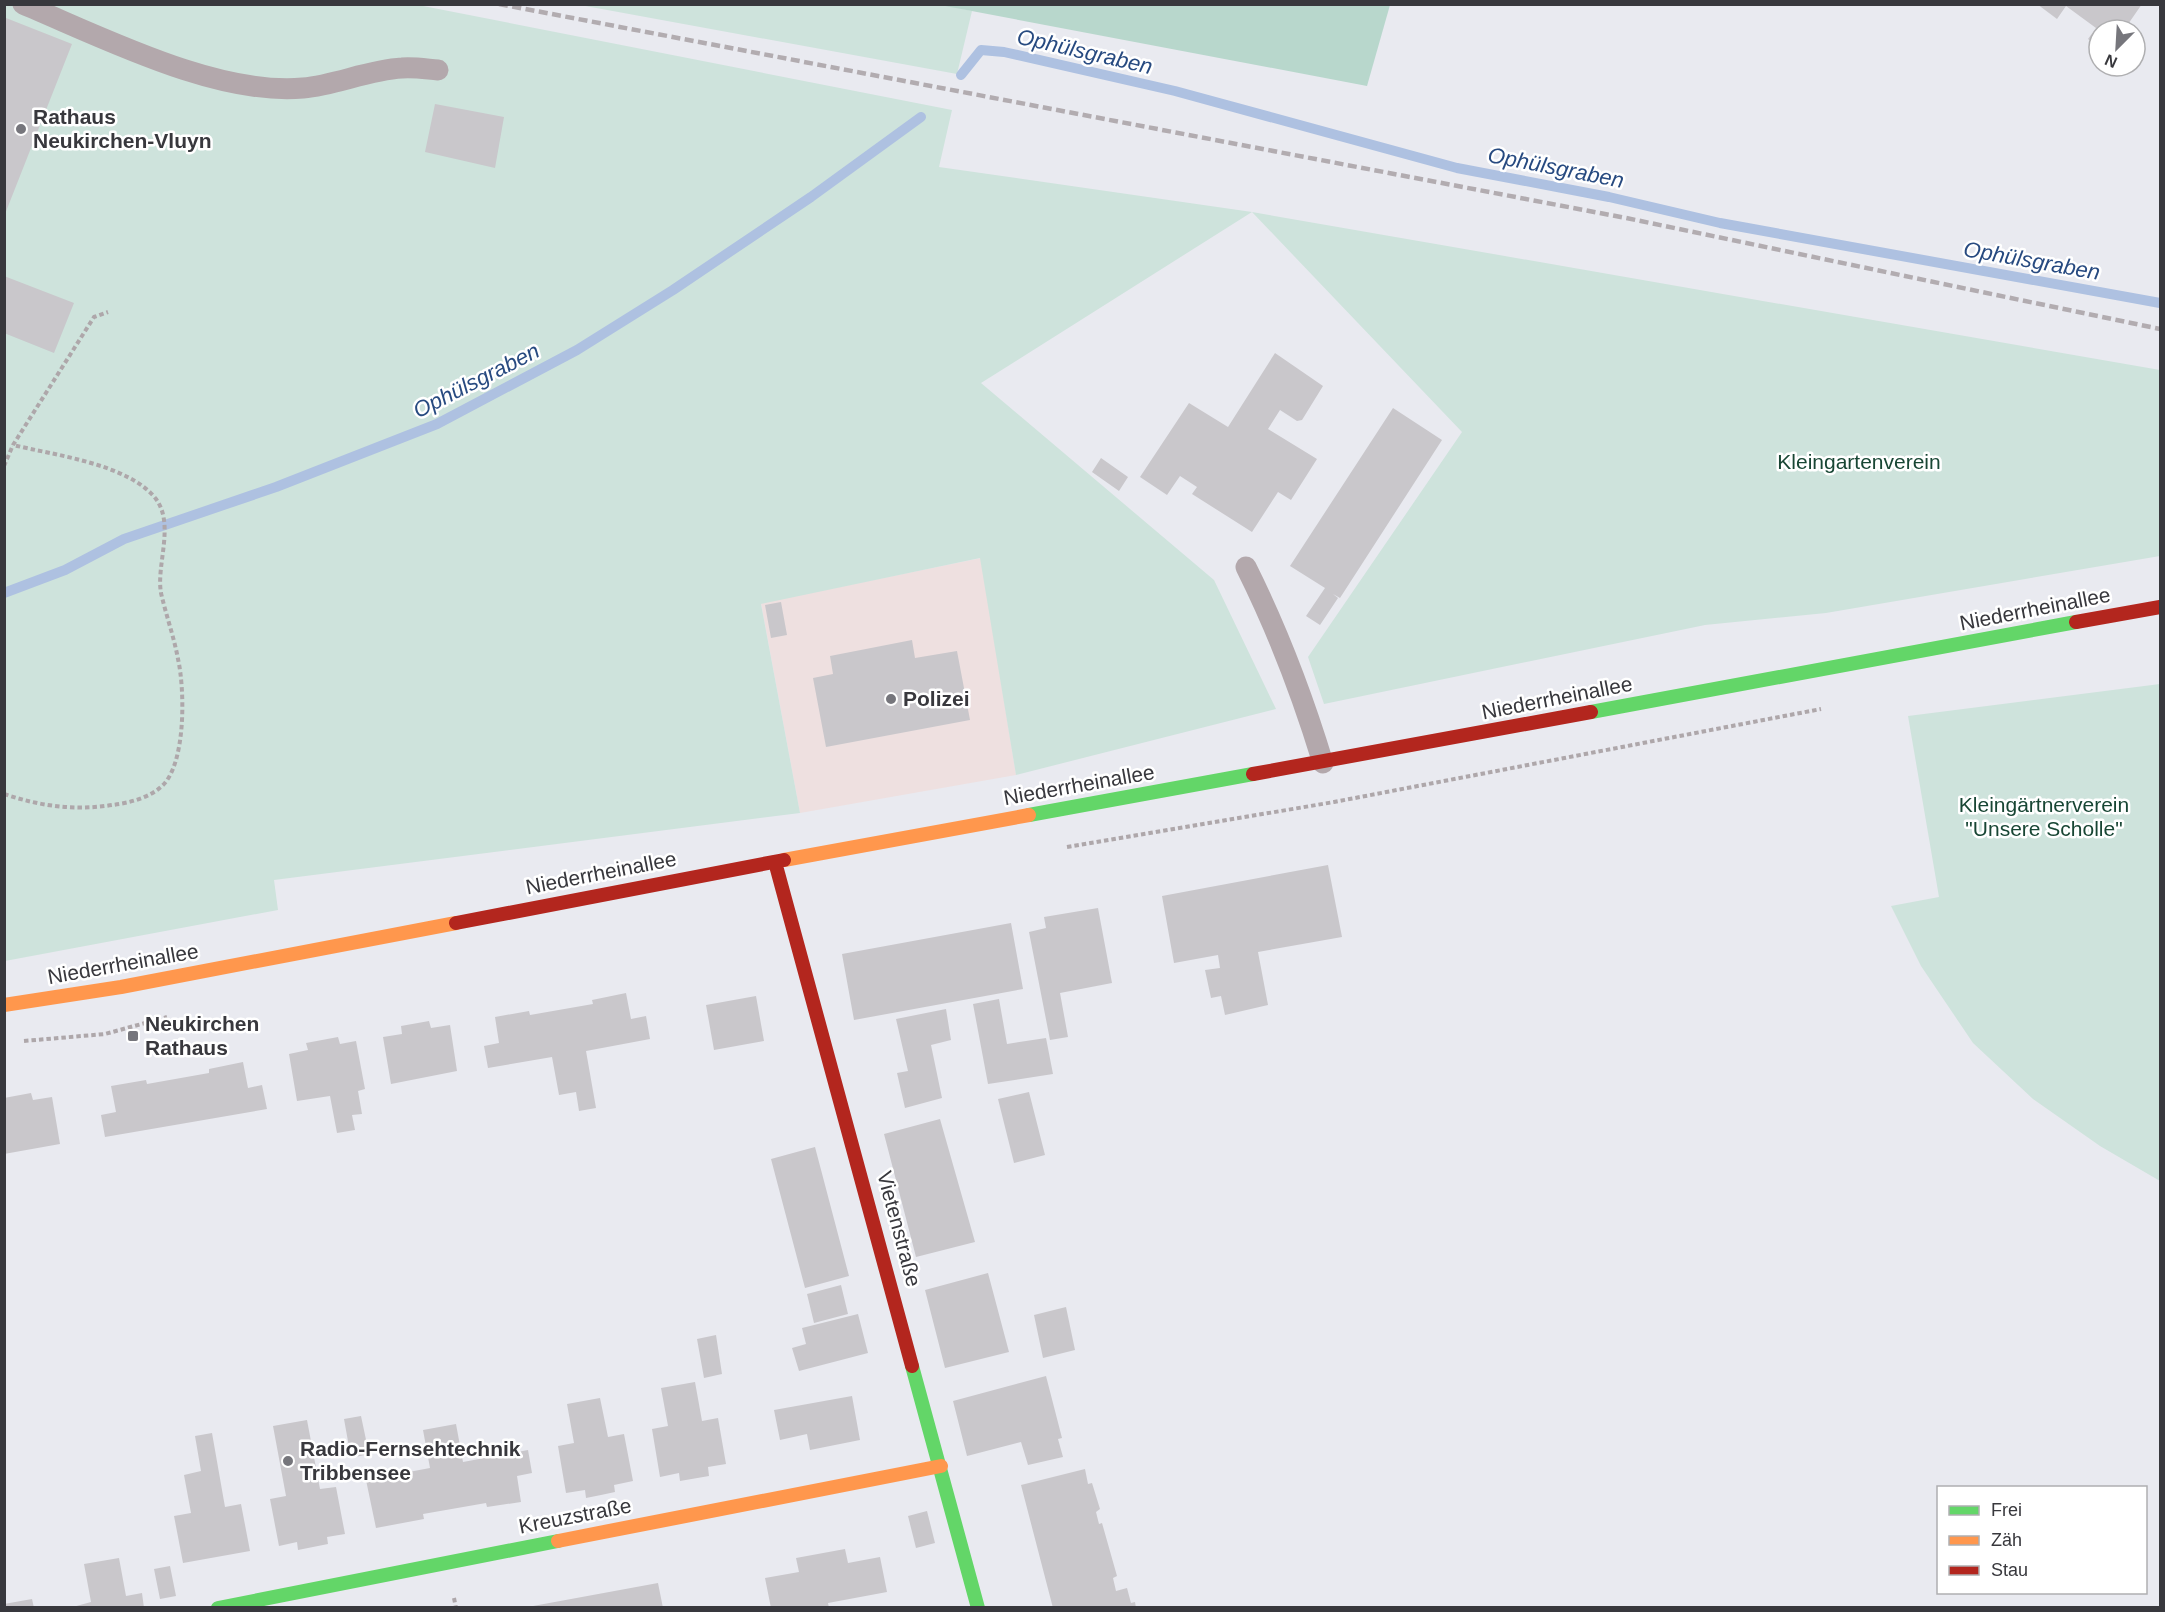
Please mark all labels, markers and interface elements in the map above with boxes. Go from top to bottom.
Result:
north arrow [2087,18,2147,78]
water label: Ophülsgraben [1015,24,1155,79]
text: N [2102,51,2120,71]
place label: Rathaus Neukirchen-Vluyn [33,105,212,152]
marker: Rathaus Neukirchen-Vluyn [14,122,28,136]
water label: Ophülsgraben [1486,142,1626,193]
water label: Ophülsgraben [1962,236,2102,285]
water label: Ophülsgraben [409,338,543,423]
park label: Kleingartenverein [1777,450,1941,473]
street label: Niederrheinallee [1958,583,2112,634]
street label: Niederrheinallee [1480,672,1634,723]
place label: Polizei [903,687,970,710]
marker: Polizei [884,692,898,706]
street label: Niederrheinallee [1002,760,1156,809]
park label: Kleingärtnerverein "Unsere Scholle" [1959,793,2129,840]
street label: Niederrheinallee [524,847,678,898]
street label: Niederrheinallee [46,939,200,988]
place label: Neukirchen Rathaus [145,1012,259,1059]
marker: Neukirchen Rathaus [126,1029,140,1043]
street label: Vietenstraße [873,1169,926,1289]
place label: Radio-Fernsehtechnik Tribbensee [300,1437,521,1484]
marker: Radio-Fernsehtechnik Tribbensee [281,1454,295,1468]
legend [1937,1486,2147,1594]
street label: Kreuzstraße [517,1493,633,1538]
text: Frei [1991,1500,2022,1520]
text: Zäh [1991,1530,2022,1550]
text: Stau [1991,1560,2028,1580]

